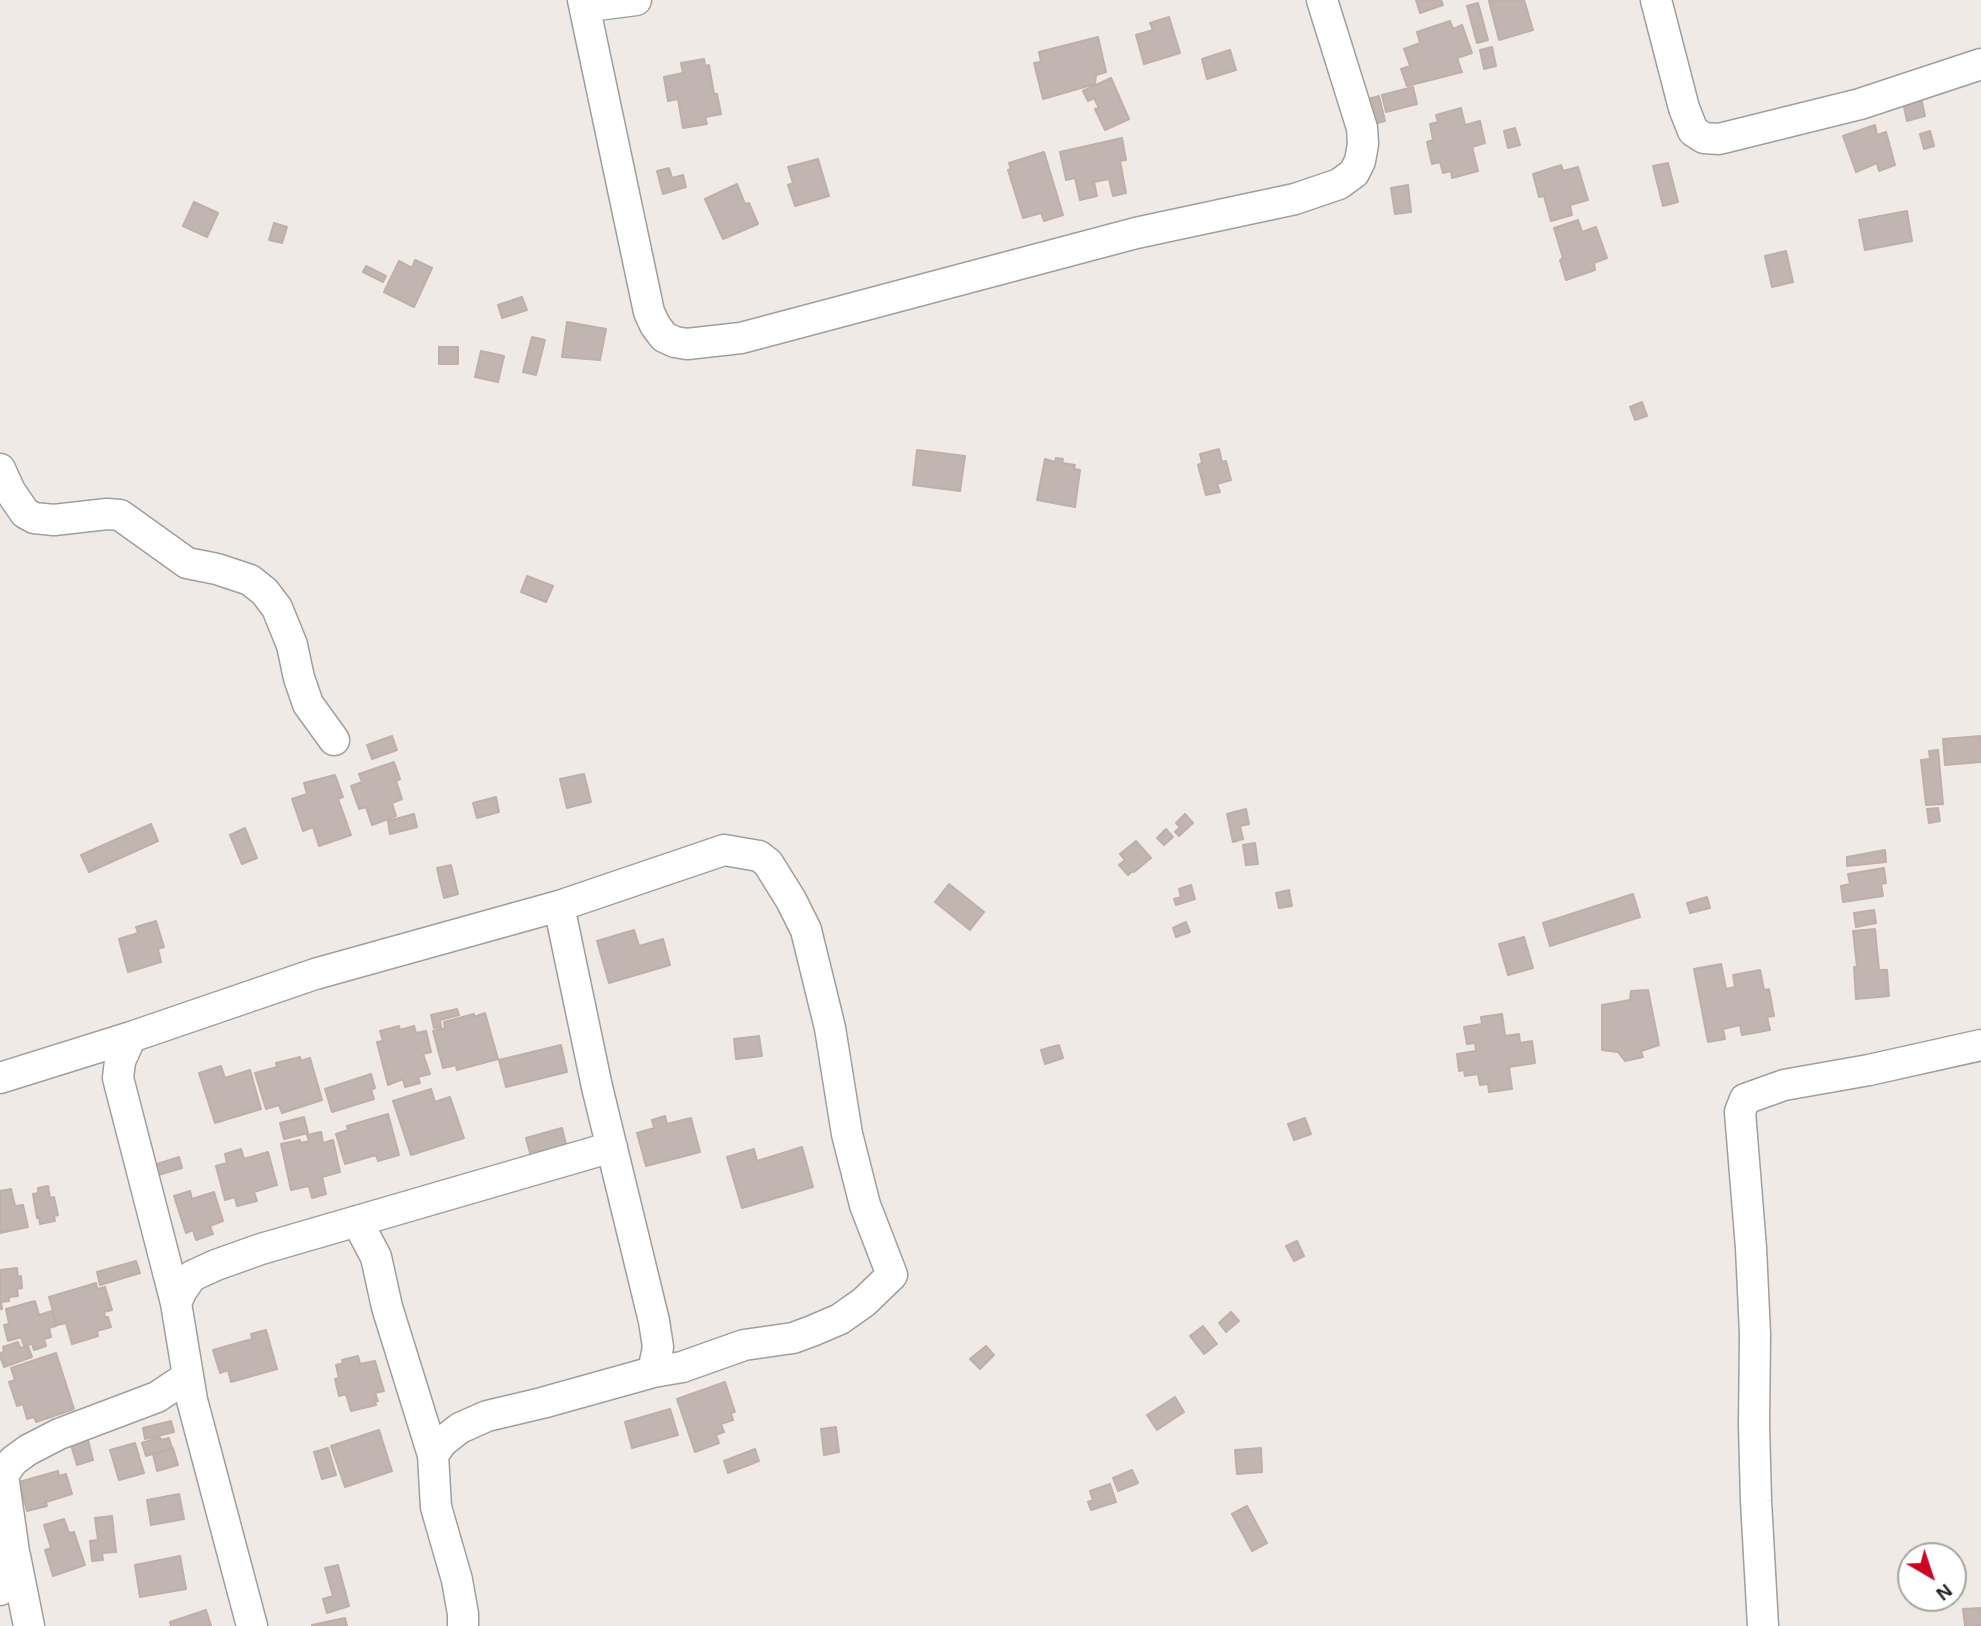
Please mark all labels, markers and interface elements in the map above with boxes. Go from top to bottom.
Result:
north arrow [1897,1542,1967,1612]
text: N [1932,1580,1956,1605]

